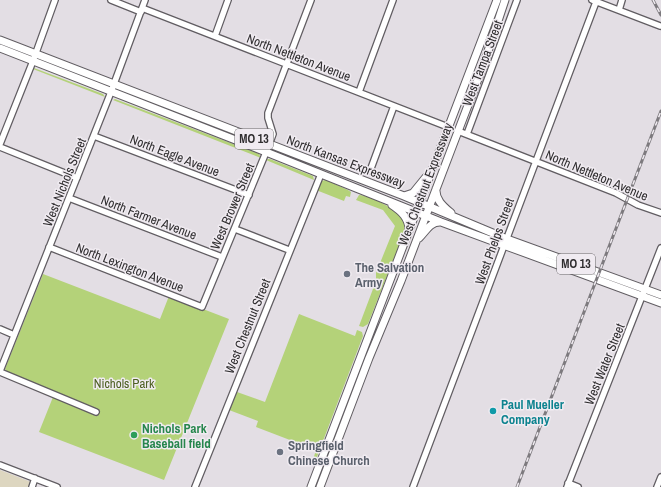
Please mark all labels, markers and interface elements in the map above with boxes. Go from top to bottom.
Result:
street label: West Tampa Street [458,18,507,108]
street label: North Nettleton Avenue [244,30,353,85]
street label: West Chestnut Expressway [394,120,457,248]
road number: MO 13 [235,129,273,149]
street label: North Eagle Avenue [128,131,222,180]
street label: North Kansas Expressway [284,131,408,192]
street label: West Nichols Street [39,135,90,229]
street label: North Nettleton Avenue [543,146,651,205]
street label: West Brower Street [207,160,258,252]
street label: North Farmer Avenue [99,191,199,244]
street label: West Phelps Street [471,195,518,287]
street label: North Lexington Avenue [73,239,186,296]
road number: MO 13 [557,254,595,274]
place label: The Salvation Army [355,259,424,291]
marker: The Salvation Army [342,269,352,279]
street label: West Chestnut Street [221,276,274,376]
street label: West Water Street [580,321,629,407]
park label: Nichols Park [94,375,155,392]
place label: Paul Mueller Company [501,396,565,428]
marker: Paul Mueller Company [488,406,498,416]
place label: Nichols Park Baseball field [142,420,211,452]
marker: Nichols Park Baseball field [129,430,139,440]
place label: Springfield Chinese Church [288,437,370,469]
marker: Springfield Chinese Church [275,447,285,457]

